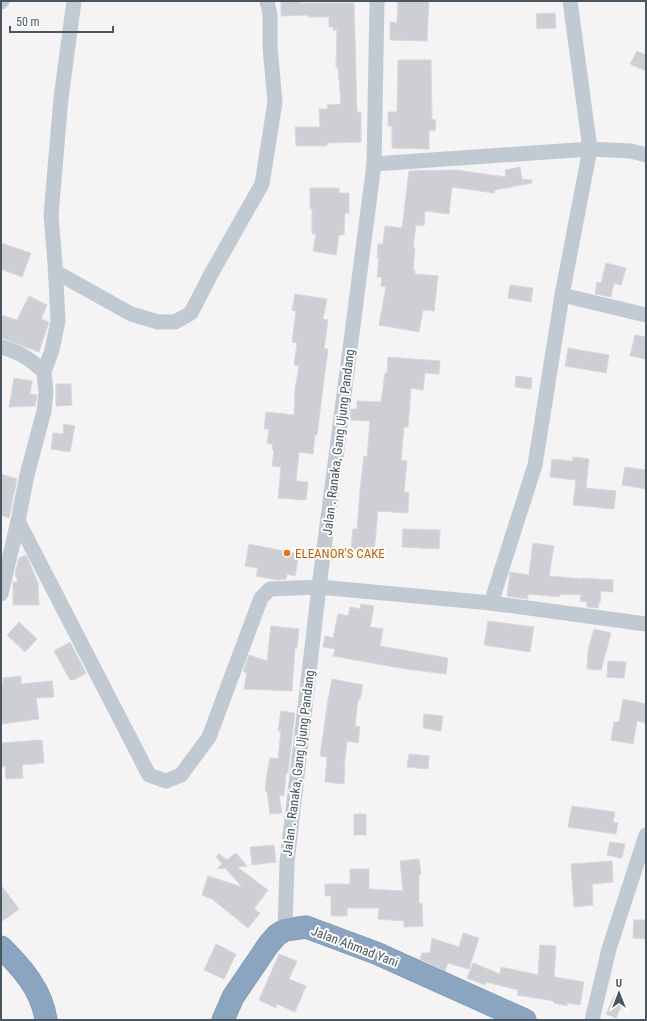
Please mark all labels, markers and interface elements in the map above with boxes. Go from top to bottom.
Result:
scale bar [10,8,113,34]
text: 50 m [16,15,40,29]
street label: Jalan . Ranaka, Gang Ujung Pandang [320,348,357,536]
place label: ELEANOR'S CAKE [295,546,385,561]
marker: ELEANOR'S CAKE [282,548,292,558]
street label: Jalan . Ranaka, Gang Ujung Pandang [280,669,317,857]
street label: Jalan Ahmad Yani [309,923,401,970]
north arrow [599,973,639,1013]
text: U [616,977,622,990]

